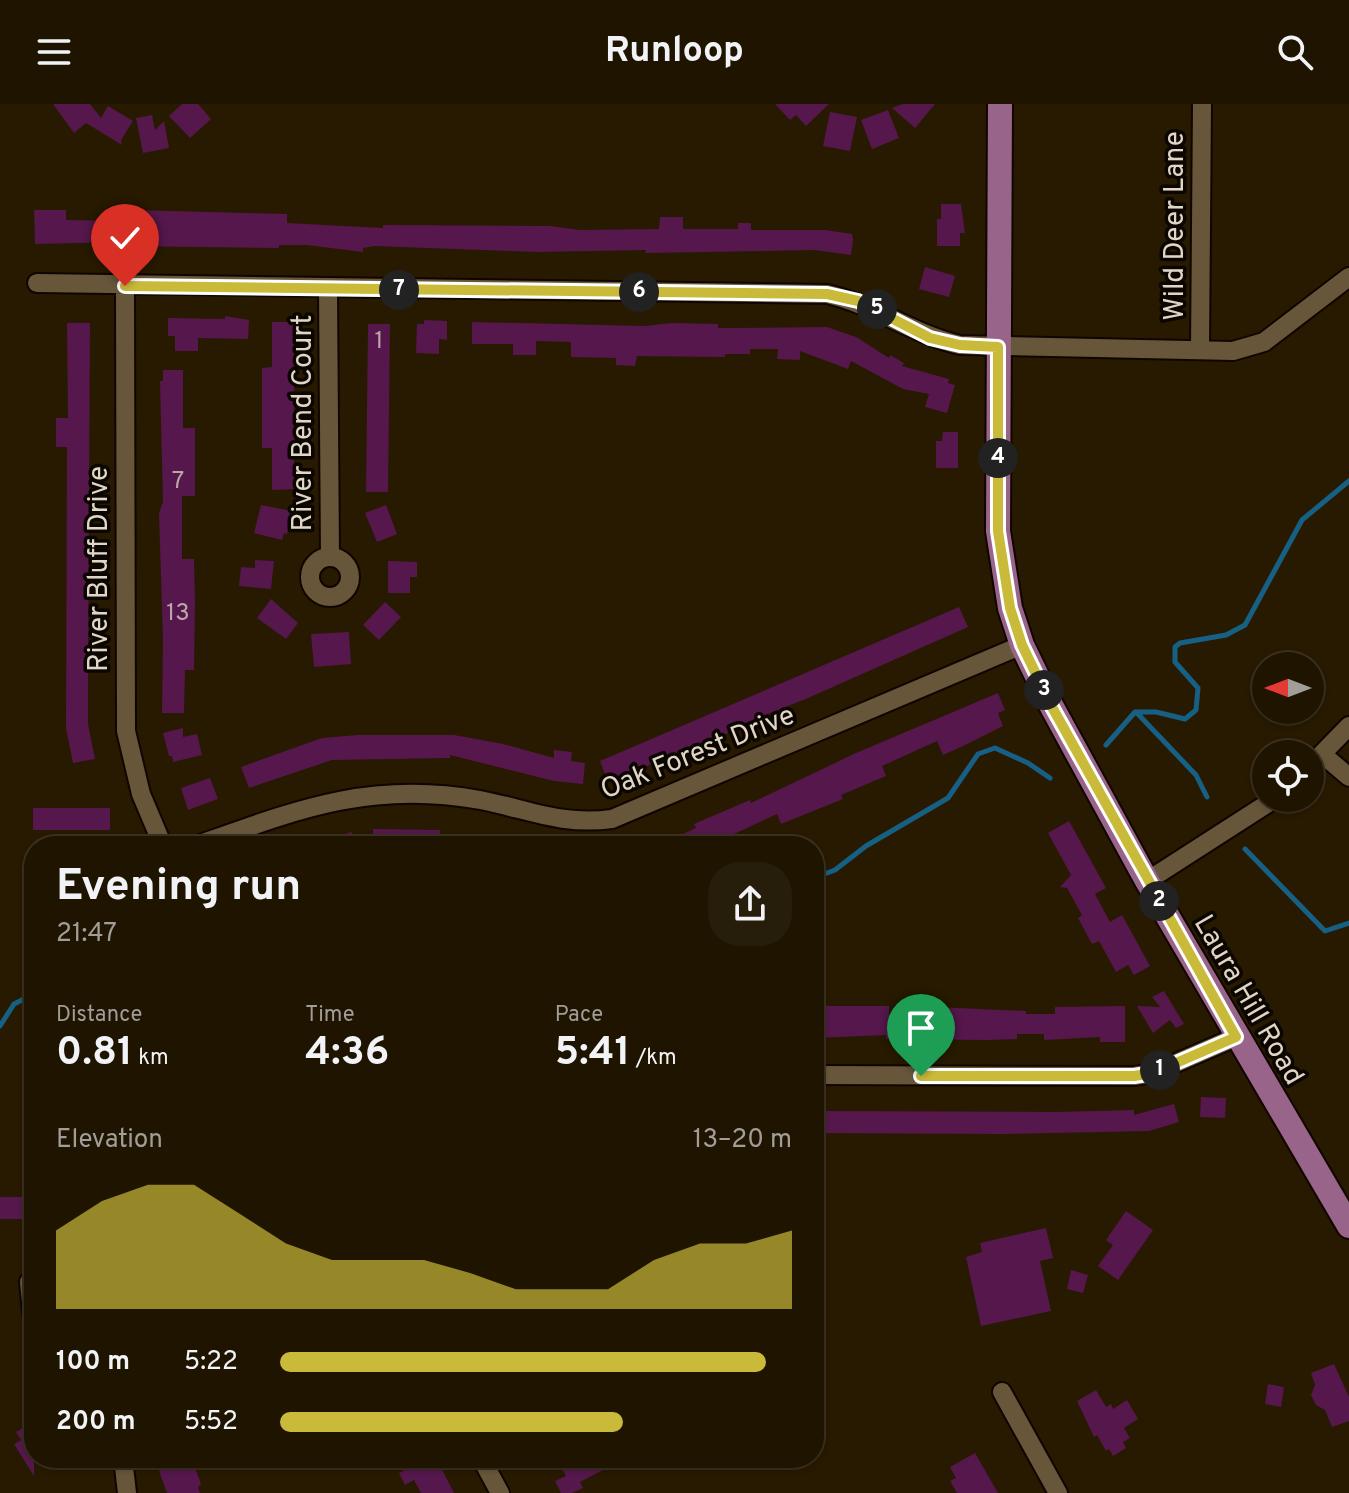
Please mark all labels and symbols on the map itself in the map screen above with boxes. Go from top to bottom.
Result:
street label: Wild Deer Lane [1158,131,1194,321]
pin [91,204,159,286]
pin: 7 [379,270,419,310]
pin: 6 [619,272,659,312]
pin: 5 [857,289,897,329]
street label: River Bend Court [286,315,322,531]
house number: 1 [375,327,383,357]
pin: 4 [978,438,1018,478]
street label: River Bluff Drive [82,466,118,672]
house number: 7 [172,467,184,497]
house number: 13 [166,599,190,629]
north arrow [1252,652,1324,724]
pin: 3 [1024,670,1064,710]
street label: Oak Forest Drive [596,698,801,809]
pin: 2 [1139,881,1179,921]
street label: Laura Hill Road [1184,909,1311,1092]
pin [887,994,955,1076]
pin: 1 [1140,1050,1180,1090]

